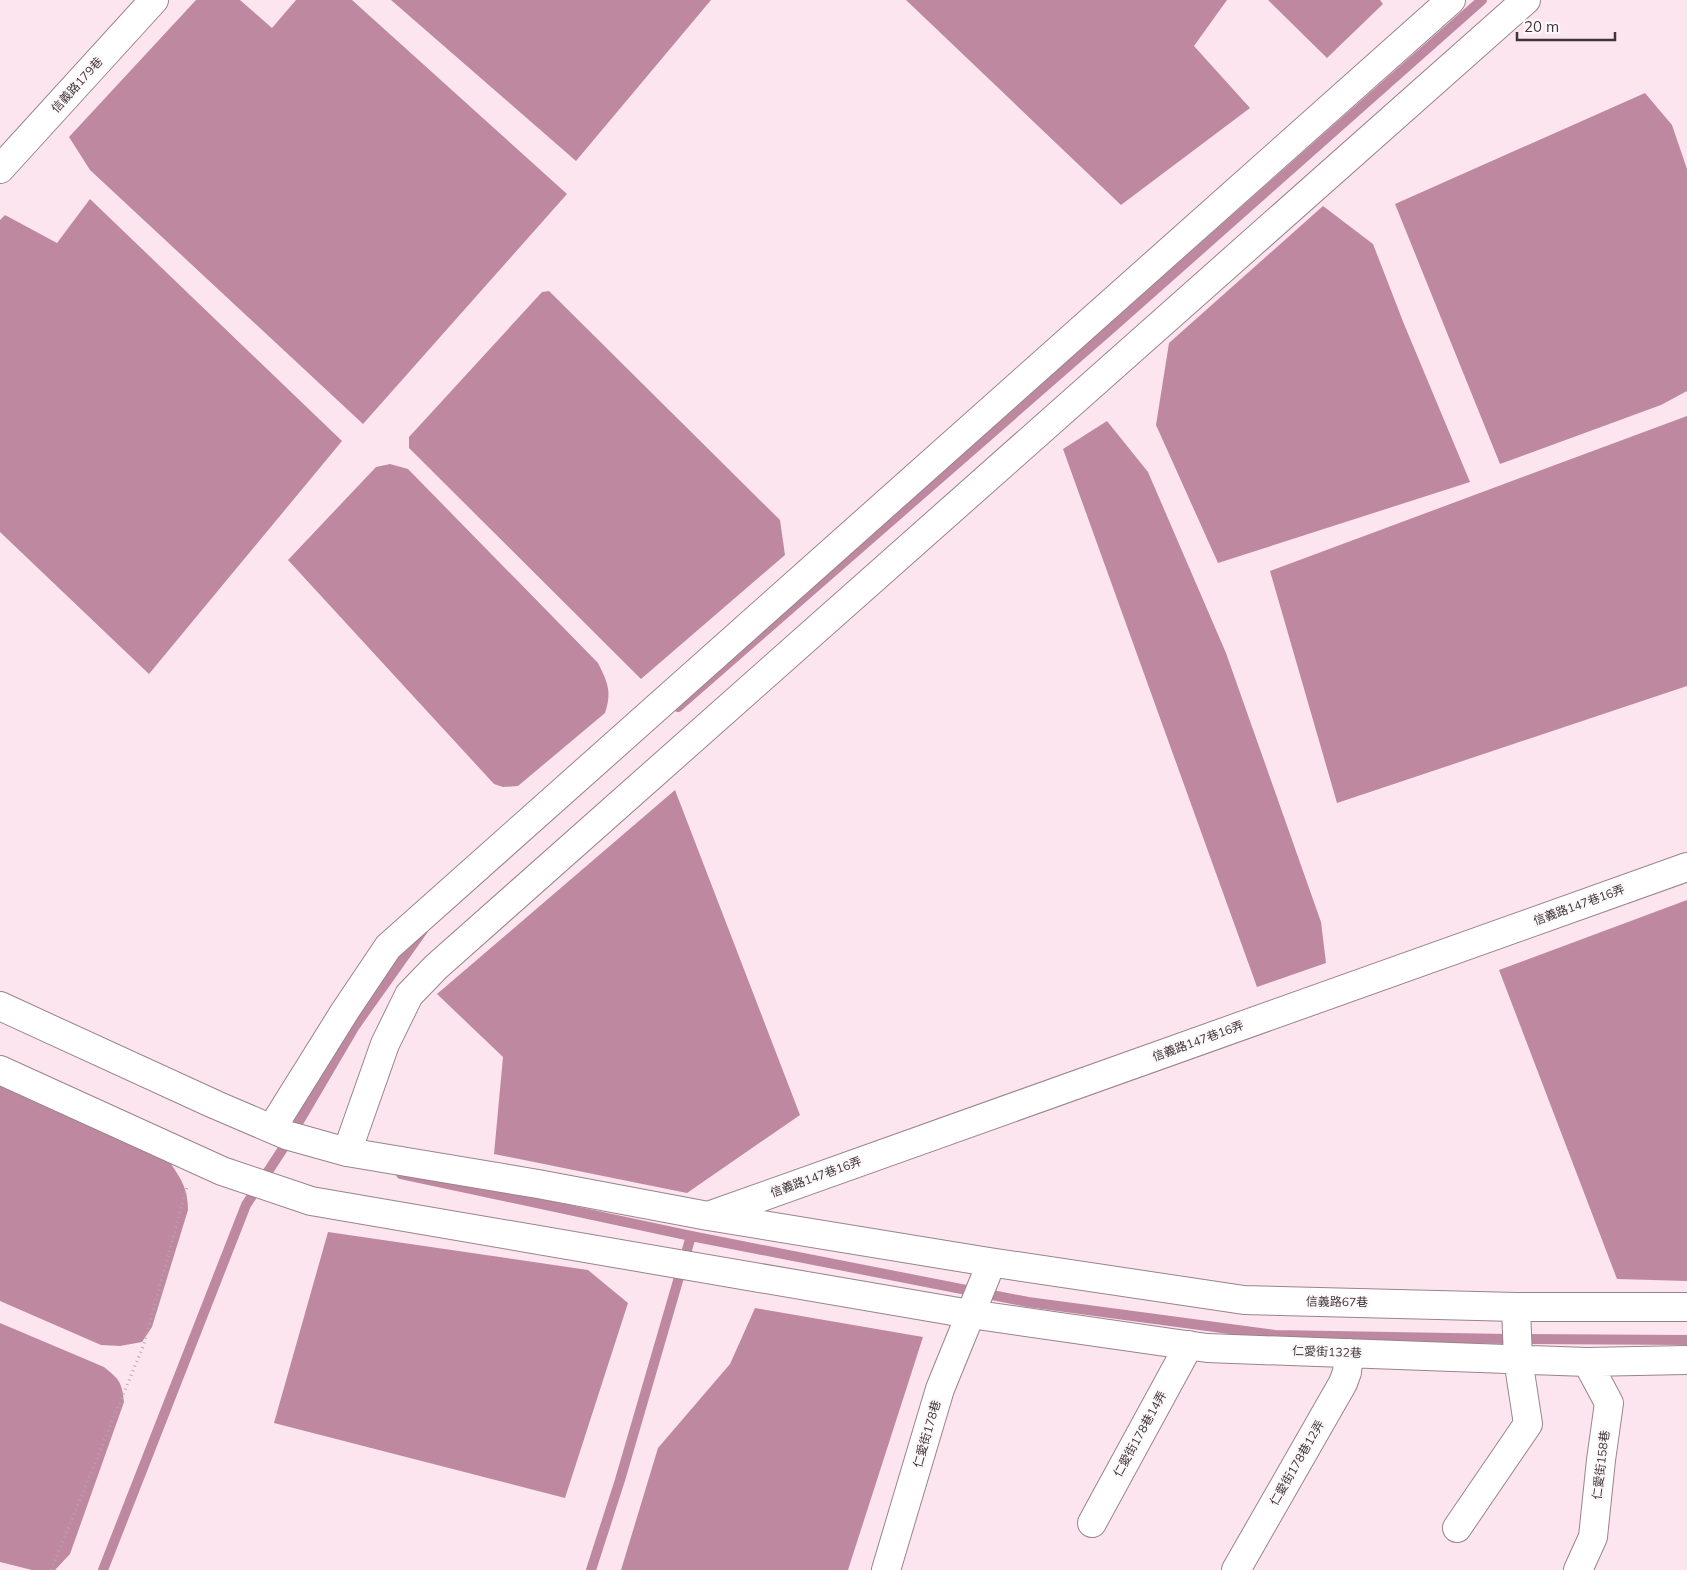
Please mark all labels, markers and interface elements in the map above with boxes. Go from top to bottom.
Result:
scale bar [1517,10,1614,42]
text: 20 m [1524,17,1559,36]
street label: 信義路179巷 [48,54,105,116]
street label: 信義路147巷16弄 [1531,881,1627,928]
street label: 信義路147巷16弄 [1150,1017,1246,1064]
street label: 信義路147巷16弄 [768,1153,864,1200]
street label: 信義路67巷 [1306,1293,1368,1310]
street label: 仁愛街132巷 [1292,1343,1362,1360]
street label: 仁愛街178巷14弄 [1110,1388,1169,1479]
street label: 仁愛街178巷 [910,1398,943,1469]
street label: 仁愛街178巷12弄 [1266,1417,1327,1508]
street label: 仁愛街158巷 [1589,1429,1612,1500]

